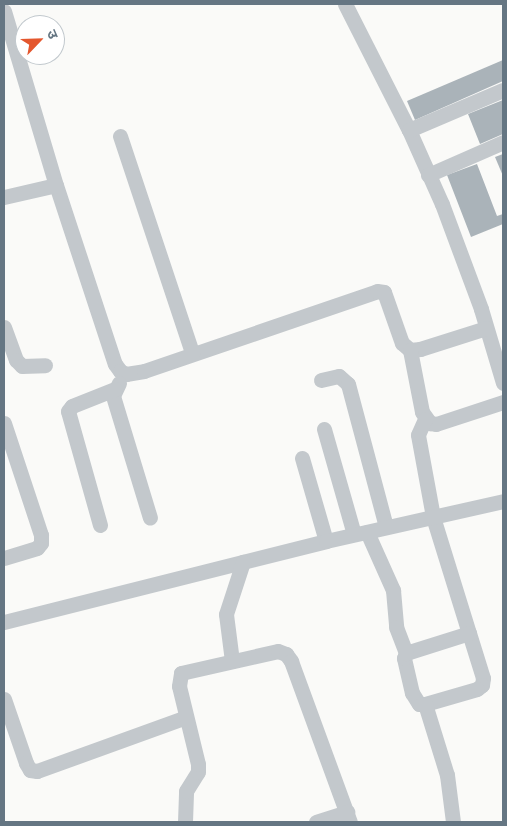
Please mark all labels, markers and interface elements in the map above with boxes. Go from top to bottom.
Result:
north arrow [15,15,65,65]
text: उ [44,27,62,41]

